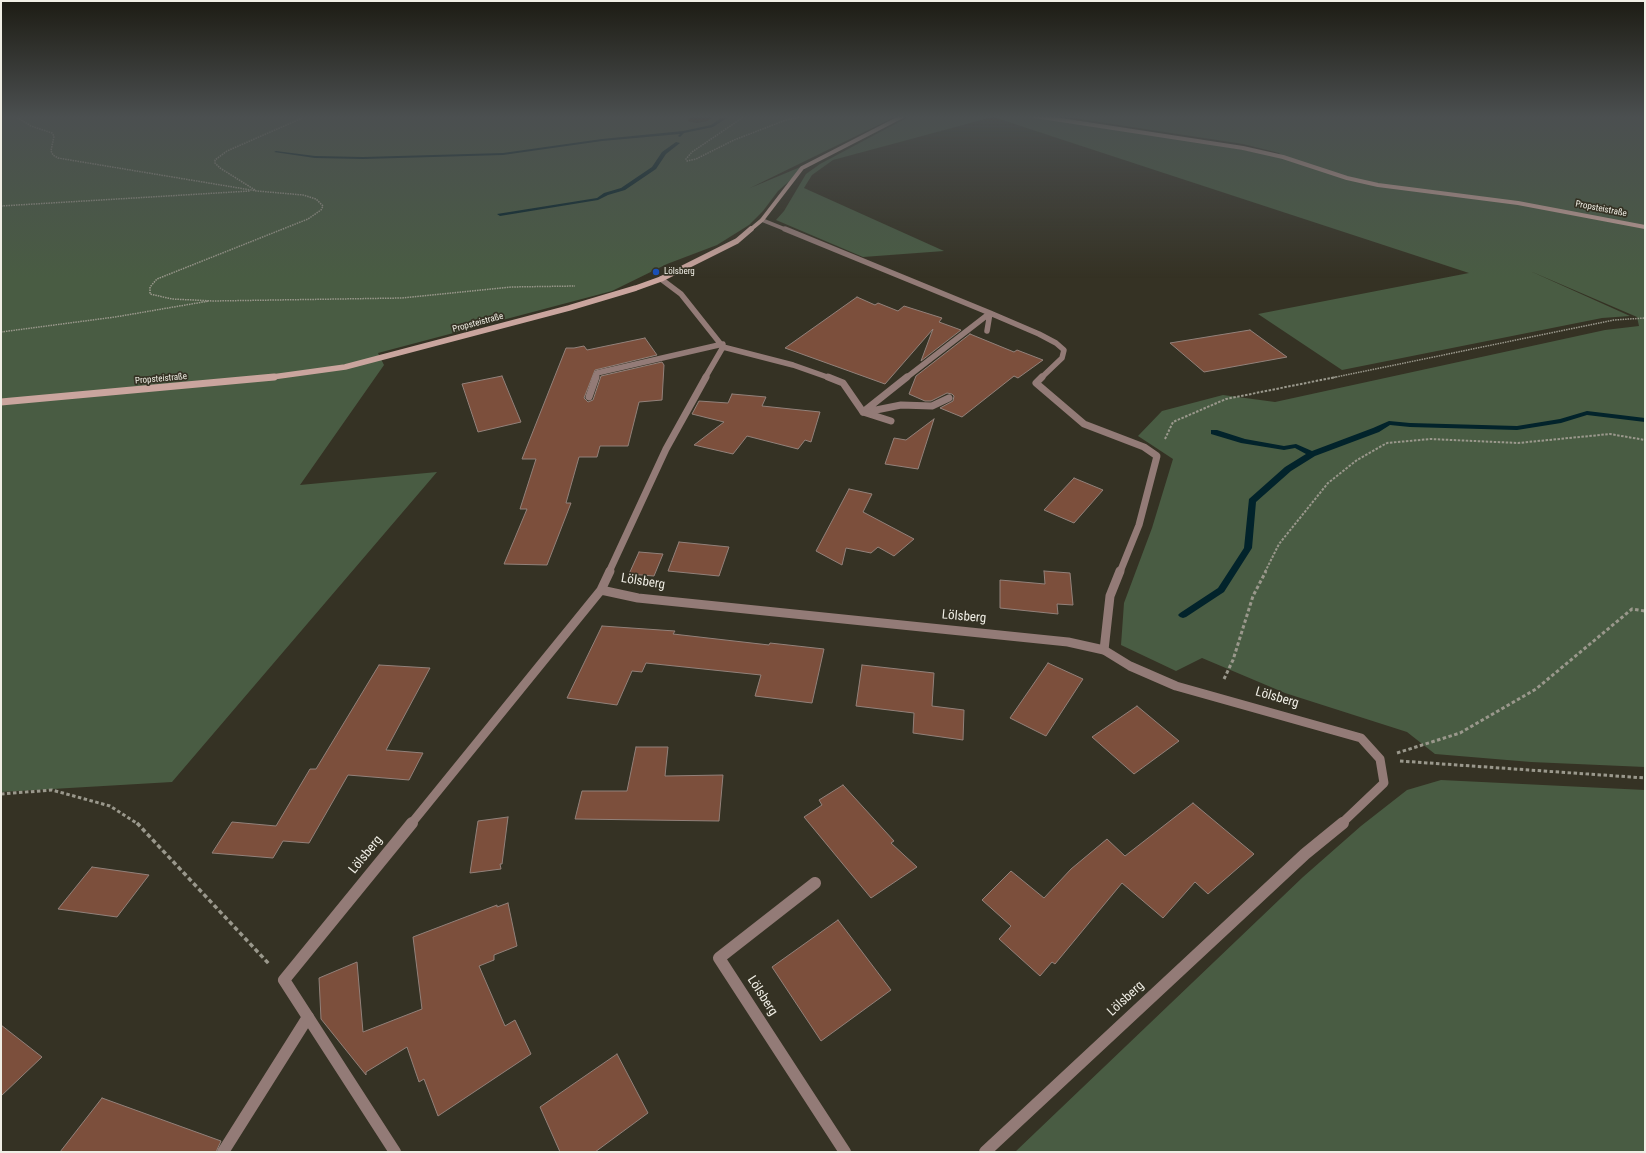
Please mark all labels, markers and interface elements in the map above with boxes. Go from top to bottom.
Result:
street label: Propsteistraße [1574,199,1628,219]
marker: Lölsberg [651,267,661,277]
place label: Lölsberg [664,267,695,277]
street label: Propsteistraße [451,311,505,335]
street label: Propsteistraße [135,371,187,387]
street label: Lölsberg [620,571,666,593]
street label: Lölsberg [941,607,987,627]
street label: Lölsberg [1254,684,1300,712]
street label: Lölsberg [346,833,386,877]
street label: Lölsberg [743,973,781,1019]
street label: Lölsberg [1104,978,1148,1020]

